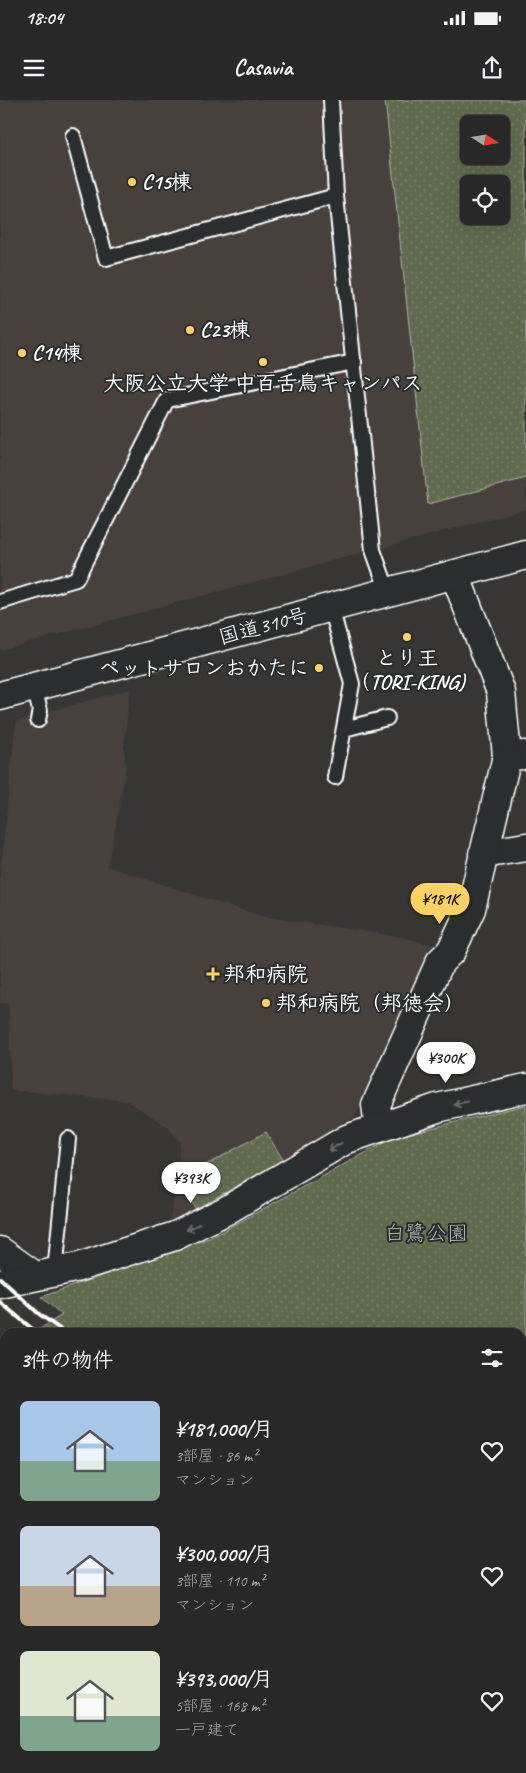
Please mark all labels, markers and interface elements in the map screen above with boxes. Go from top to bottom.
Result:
text: 18:04 [25,6,63,30]
icon: menu [20,54,48,82]
text: Casavia [234,54,292,82]
icon: share [478,54,506,82]
north arrow [460,115,510,165]
map controls [460,115,510,225]
place label: C15棟 [142,169,192,195]
button: locate [460,175,510,225]
marker: C15棟 [126,176,138,188]
place label: C23棟 [200,317,250,343]
marker: C23棟 [184,324,196,336]
place label: C14棟 [32,340,82,366]
marker: C14棟 [16,347,28,359]
marker: 大阪公立大学 中百舌鳥キャンパス [257,356,269,368]
place label: 大阪公立大学 中百舌鳥キャンパス [103,370,423,396]
street label: 国道310号 [216,602,310,650]
marker: とり王 （TORI-KING) [401,631,413,643]
place label: とり王 （TORI-KING) [349,645,467,695]
place label: ペットサロンおかたに [99,655,309,681]
marker: ペットサロンおかたに [313,662,325,674]
pin: ¥181K [405,882,475,925]
text: ¥181K [422,889,458,909]
place label: 邦和病院 [224,961,308,987]
marker: 邦和病院 [206,967,220,981]
place label: 邦和病院（邦徳会） [276,990,465,1016]
marker: 邦和病院（邦徳会） [260,997,272,1009]
pin: ¥300K [411,1042,481,1084]
text: ¥300K [428,1048,464,1068]
one-way arrow [454,1098,470,1108]
one-way arrow [328,1142,342,1152]
pin: ¥393K [156,1162,226,1204]
text: ¥393K [173,1168,209,1188]
park label: 白鷺公園 [384,1220,468,1246]
one-way arrow [186,1222,201,1232]
icon: filters [478,1344,506,1372]
text: 3件の物件 [20,1347,113,1373]
text: ¥181,000/月 [175,1416,273,1442]
icon: home [60,1421,120,1481]
icon: heart [478,1437,506,1465]
text: 3部屋 · 86 m² [175,1446,257,1466]
text: マンション [175,1470,254,1490]
text: ¥300,000/月 [175,1541,273,1567]
icon: home [60,1546,120,1606]
icon: heart [478,1562,506,1590]
text: 3部屋 · 110 m² [175,1571,265,1591]
text: マンション [175,1595,254,1615]
text: ¥393,000/月 [175,1666,273,1692]
icon: home [60,1671,120,1731]
icon: heart [478,1687,506,1715]
text: 5部屋 · 168 m² [175,1696,265,1716]
text: 一戸建て [175,1720,239,1740]

